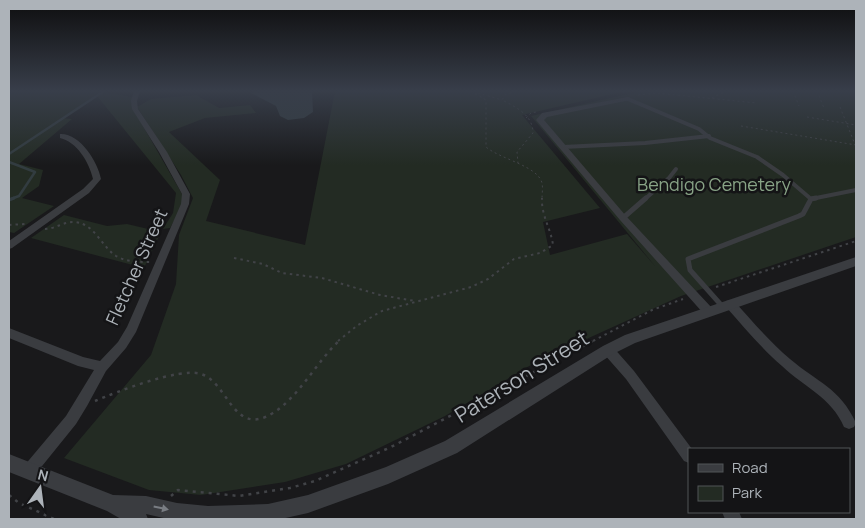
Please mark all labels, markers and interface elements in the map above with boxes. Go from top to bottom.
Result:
park label: Bendigo Cemetery [637,172,791,196]
street label: Fletcher Street [100,205,172,328]
street label: Paterson Street [449,324,594,429]
legend [688,448,850,513]
text: Road [732,457,768,478]
north arrow [15,463,65,513]
text: N [36,464,50,485]
text: Park [732,482,762,503]
one-way arrow [153,505,169,513]

